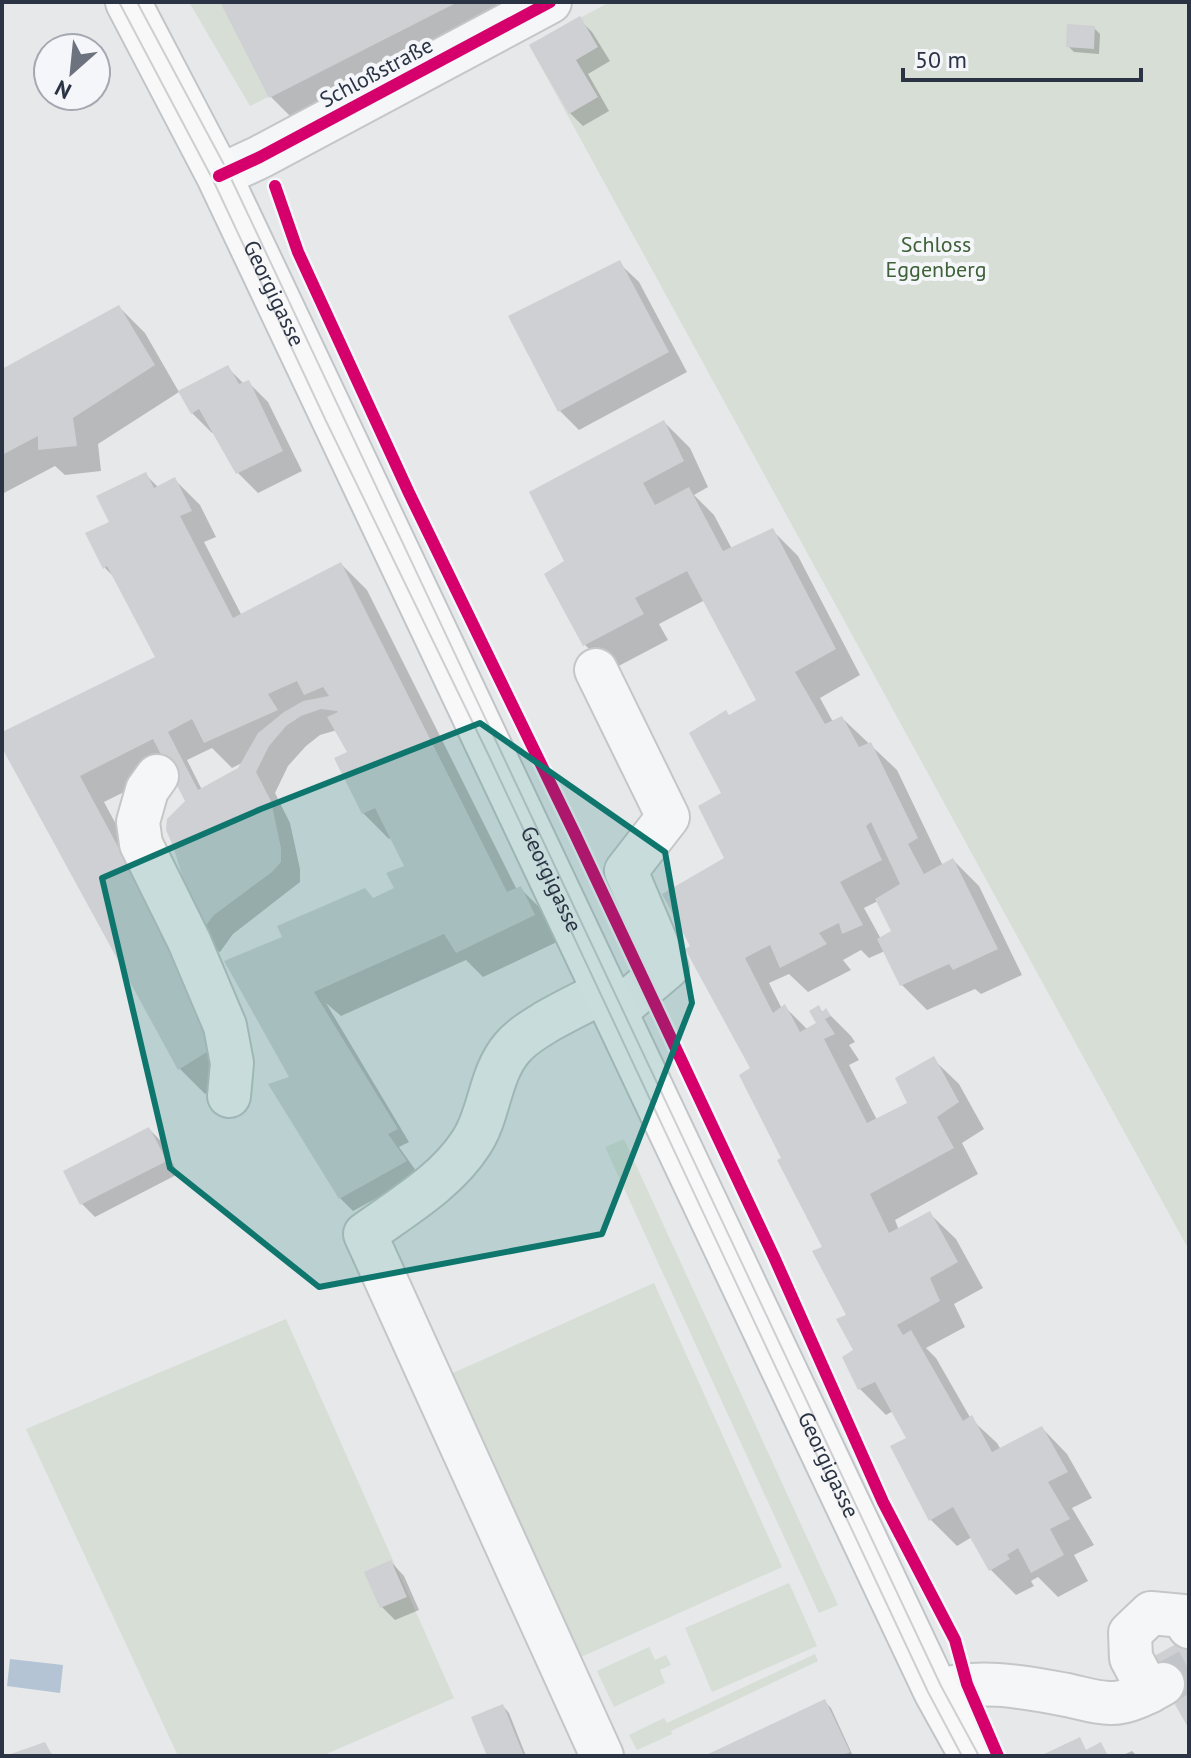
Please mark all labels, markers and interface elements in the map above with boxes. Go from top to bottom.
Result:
street label: Schloßstraße [315,30,437,114]
north arrow [32,32,112,112]
scale bar [903,32,1141,82]
text: 50 m [915,44,967,75]
text: N [50,74,76,106]
park label: Schloss Eggenberg [886,230,986,283]
street label: Georgigasse [237,236,311,351]
street label: Georgigasse [515,821,589,936]
street label: Georgigasse [792,1407,866,1522]

